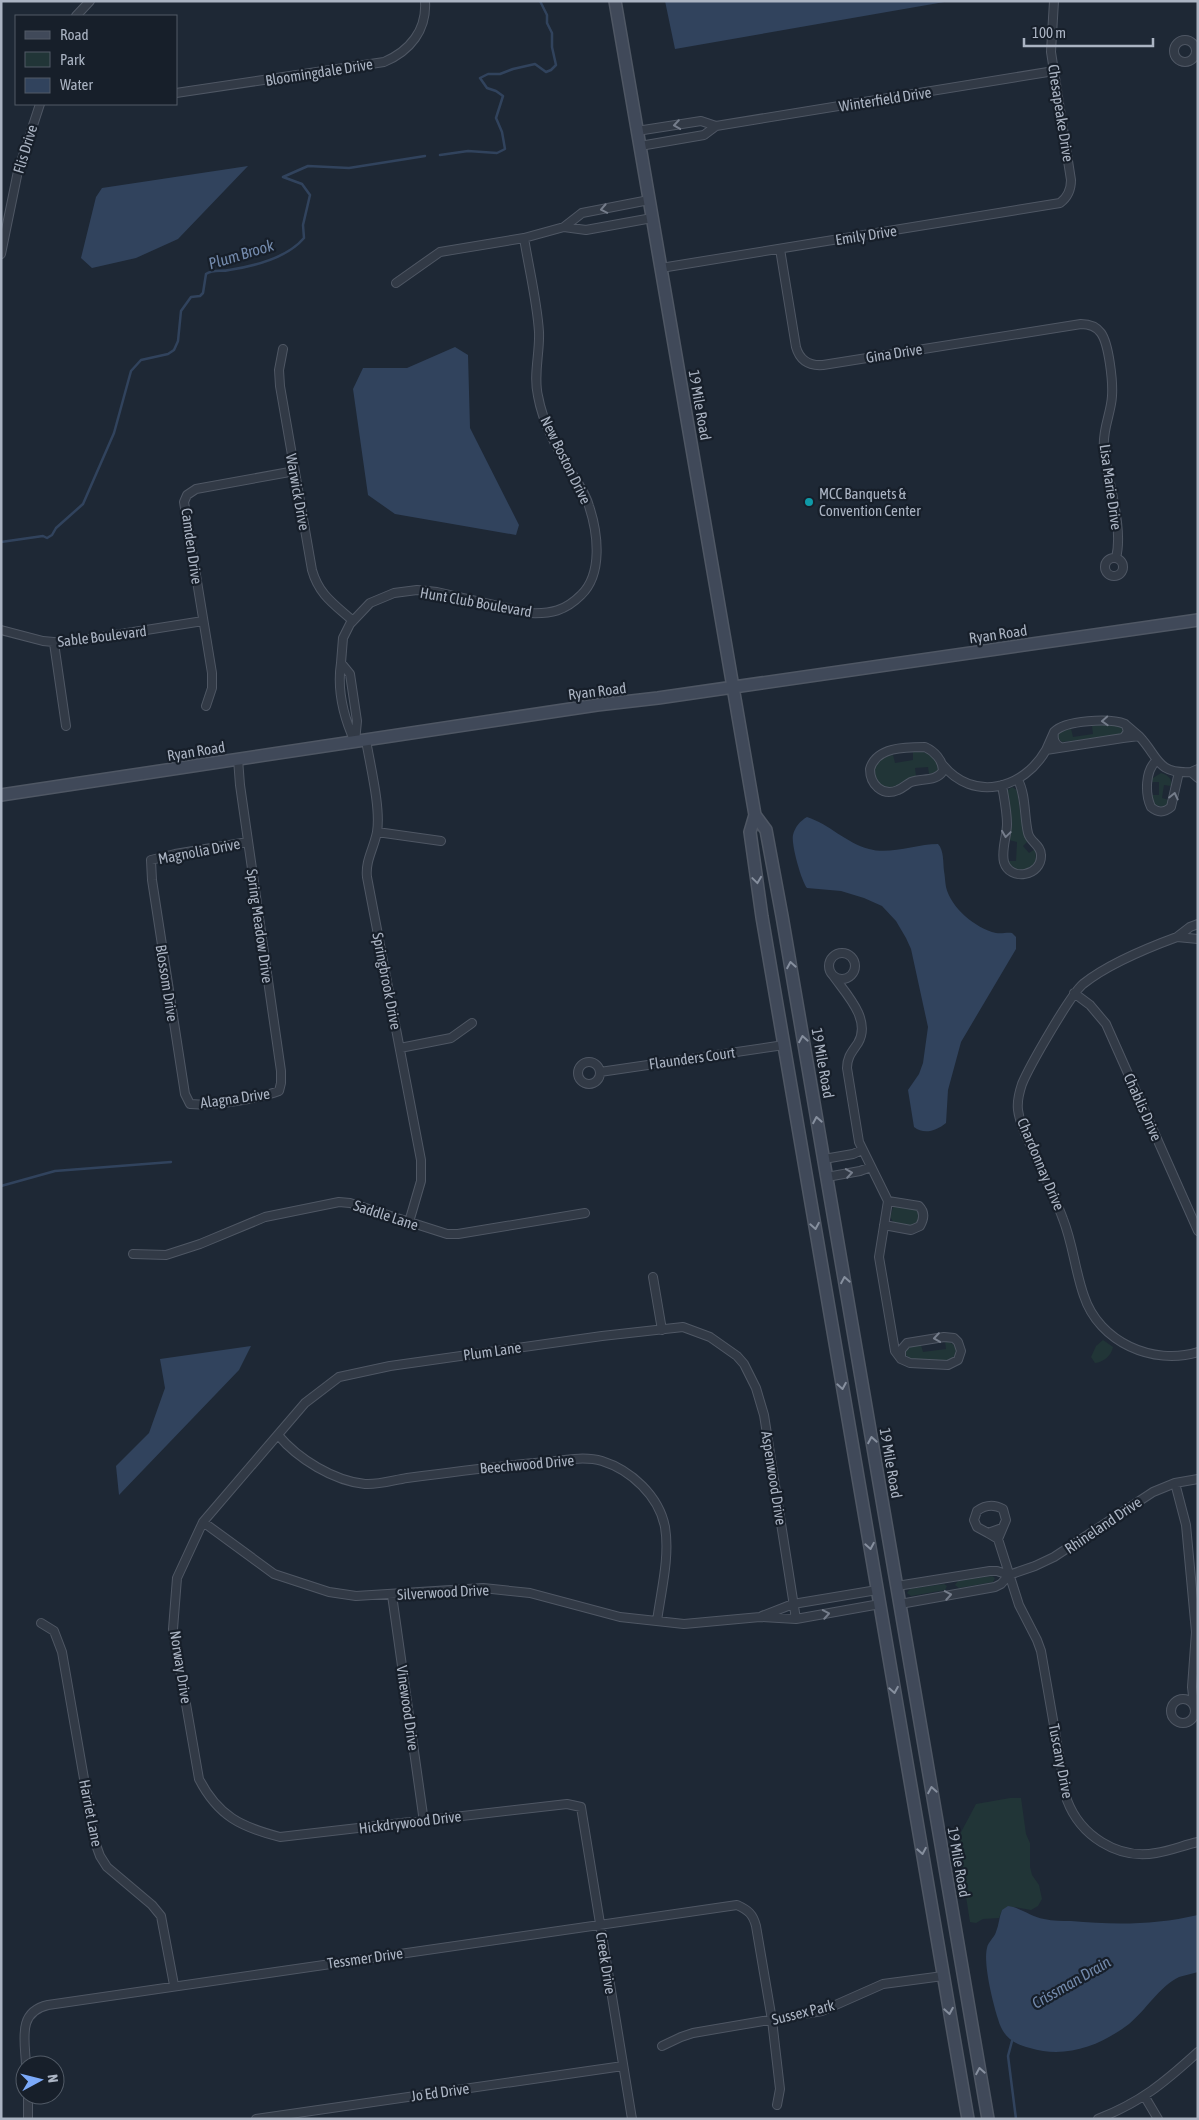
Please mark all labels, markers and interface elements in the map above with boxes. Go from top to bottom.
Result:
legend [15,15,178,105]
scale bar [1024,15,1153,47]
text: 100 m [1032,24,1066,41]
text: Road [60,26,89,43]
text: Park [60,51,85,68]
street label: Bloomingdale Drive [264,55,374,89]
street label: Chesapeake Drive [1045,63,1077,163]
text: Water [60,76,93,93]
street label: Winterfield Drive [838,83,933,115]
one-way arrow [673,119,681,129]
street label: Flis Drive [10,122,40,175]
one-way arrow [600,203,608,213]
street label: Emily Drive [834,222,898,248]
water label: Plum Brook [206,235,277,272]
street label: Gina Drive [865,340,924,366]
street label: 19 Mile Road [685,369,715,441]
street label: New Boston Drive [537,413,595,507]
street label: Lisa Marie Drive [1097,443,1125,531]
street label: Warwick Drive [283,452,313,532]
place label: MCC Banquets & Convention Center [819,485,921,519]
marker: MCC Banquets & Convention Center [803,496,815,508]
street label: Camden Drive [178,507,206,585]
street label: Hunt Club Boulevard [419,584,533,620]
street label: Sable Boulevard [57,622,147,650]
street label: Ryan Road [968,622,1028,646]
street label: Ryan Road [567,679,627,703]
one-way arrow [1100,715,1108,726]
street label: Ryan Road [166,738,226,764]
one-way arrow [1168,791,1179,800]
one-way arrow [1001,830,1012,838]
street label: Magnolia Drive [156,835,242,867]
street label: Spring Meadow Drive [244,868,276,984]
one-way arrow [751,876,762,884]
street label: Springbrook Drive [369,931,405,1031]
street label: Blossom Drive [153,943,181,1023]
one-way arrow [786,961,796,970]
street label: 19 Mile Road [808,1027,838,1099]
one-way arrow [799,1035,809,1043]
street label: Flaunders Court [648,1044,736,1072]
street label: Chablis Drive [1121,1071,1165,1144]
street label: Alagna Drive [199,1085,271,1111]
one-way arrow [813,1115,823,1124]
street label: Chardonnay Drive [1014,1115,1068,1213]
one-way arrow [845,1168,854,1178]
street label: Saddle Lane [351,1197,421,1234]
one-way arrow [809,1221,819,1230]
one-way arrow [840,1275,850,1284]
one-way arrow [933,1332,941,1343]
street label: Plum Lane [462,1339,522,1363]
one-way arrow [837,1381,847,1390]
street label: 19 Mile Road [876,1427,906,1499]
street label: Aspenwood Drive [758,1430,790,1526]
one-way arrow [867,1436,877,1444]
street label: Beechwood Drive [479,1451,575,1477]
street label: Rhineland Drive [1061,1493,1145,1557]
one-way arrow [864,1541,874,1550]
street label: Silverwood Drive [397,1581,490,1603]
one-way arrow [943,1591,952,1601]
one-way arrow [821,1609,830,1620]
street label: Norway Drive [167,1629,195,1705]
street label: Vinewood Drive [394,1664,422,1752]
one-way arrow [889,1686,899,1695]
street label: Tuscany Drive [1045,1722,1077,1800]
street label: Harriet Lane [76,1778,106,1848]
one-way arrow [927,1785,937,1794]
street label: Hickdrywood Drive [358,1807,462,1837]
street label: 19 Mile Road [944,1826,974,1898]
one-way arrow [916,1846,926,1855]
street label: Creek Drive [593,1931,619,1995]
street label: Tessmer Drive [326,1944,404,1972]
water label: Crissman Drain [1028,1952,1114,2012]
street label: Sussex Park [770,1996,836,2028]
one-way arrow [944,2006,954,2015]
north arrow [15,2055,65,2105]
one-way arrow [975,2066,985,2075]
text: N [44,2073,61,2083]
street label: Jo Ed Drive [410,2079,470,2104]

